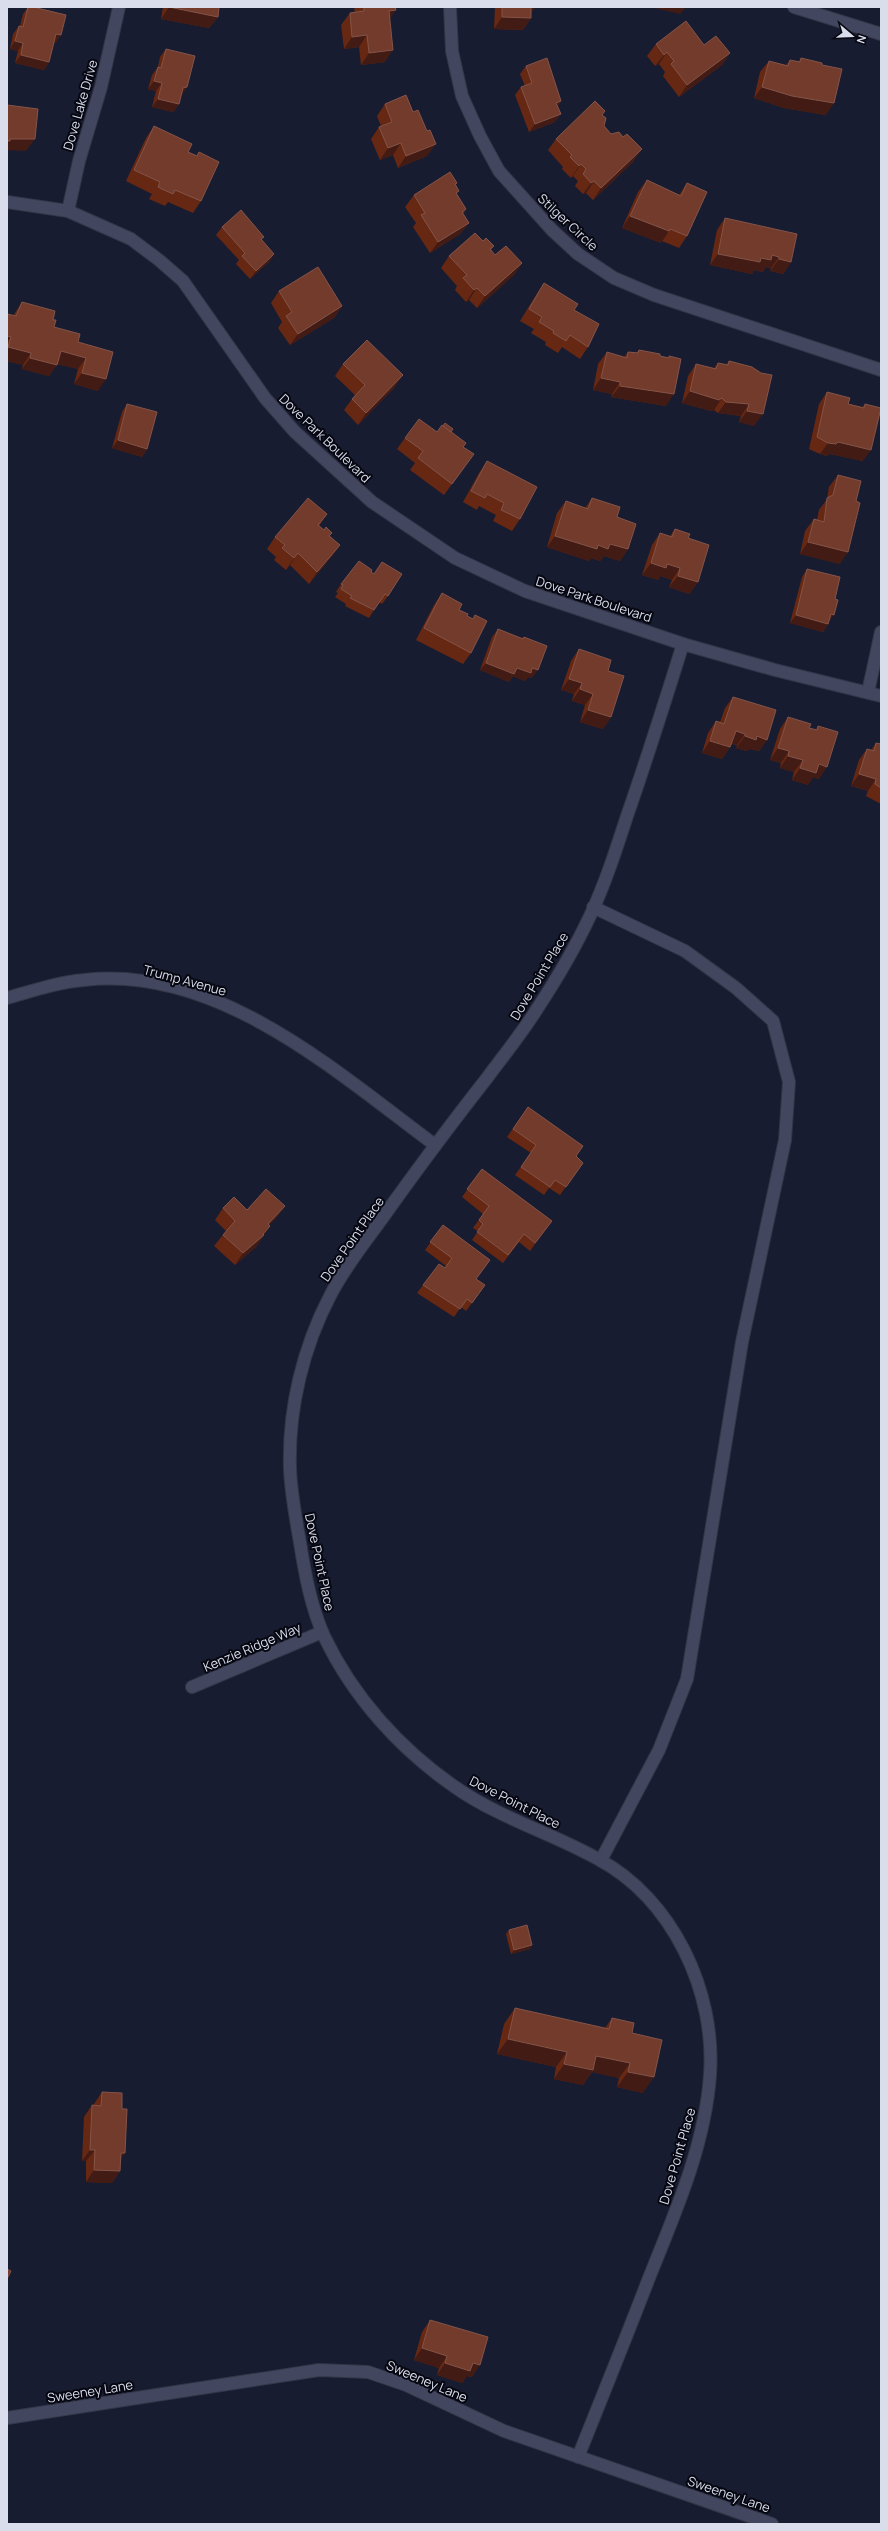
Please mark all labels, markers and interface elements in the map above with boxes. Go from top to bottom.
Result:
north arrow [832,16,872,56]
text: N [854,33,870,46]
street label: Dove Lake Drive [58,57,102,152]
street label: Stilger Circle [534,189,602,255]
street label: Dove Park Boulevard [275,390,375,486]
street label: Dove Park Boulevard [534,572,654,626]
street label: Dove Point Place [506,928,573,1023]
street label: Trump Avenue [141,960,229,1000]
street label: Dove Point Place [316,1193,388,1285]
street label: Dove Point Place [301,1511,339,1613]
street label: Kenzie Ridge Way [200,1618,304,1676]
street label: Dove Point Place [467,1771,564,1833]
street label: Dove Point Place [655,2105,699,2206]
street label: Sweeney Lane [384,2356,471,2406]
street label: Sweeney Lane [46,2375,135,2407]
street label: Sweeney Lane [685,2471,773,2517]

